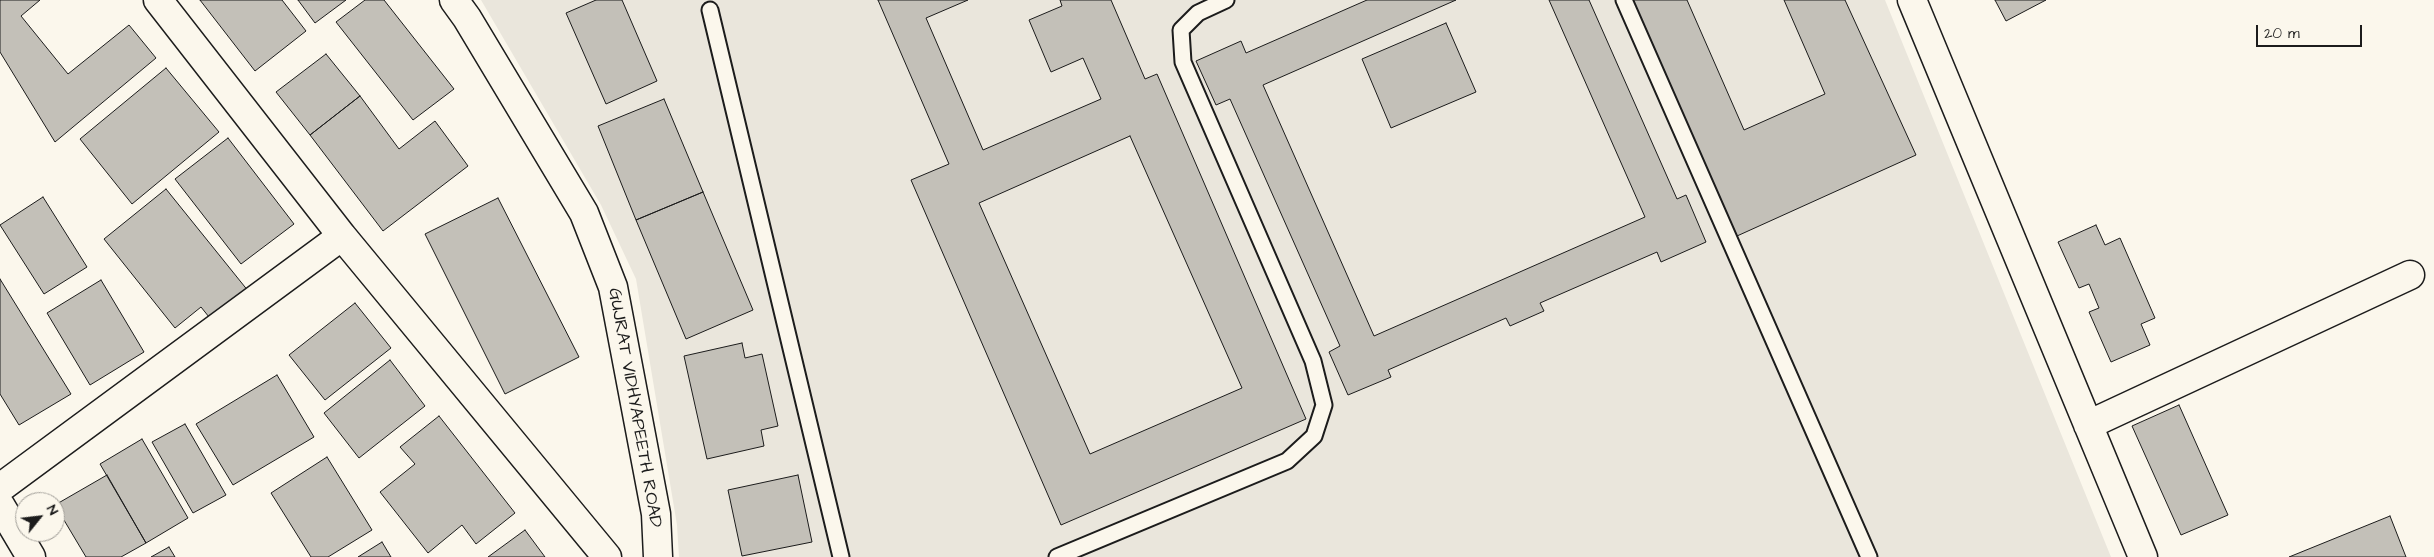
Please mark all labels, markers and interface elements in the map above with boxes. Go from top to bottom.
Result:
scale bar [2259,15,2365,47]
text: 20 m [2264,23,2300,44]
street label: GUJRAT VIDHYAPEETH ROAD [602,287,666,529]
north arrow [15,492,65,542]
text: N [41,502,63,519]

